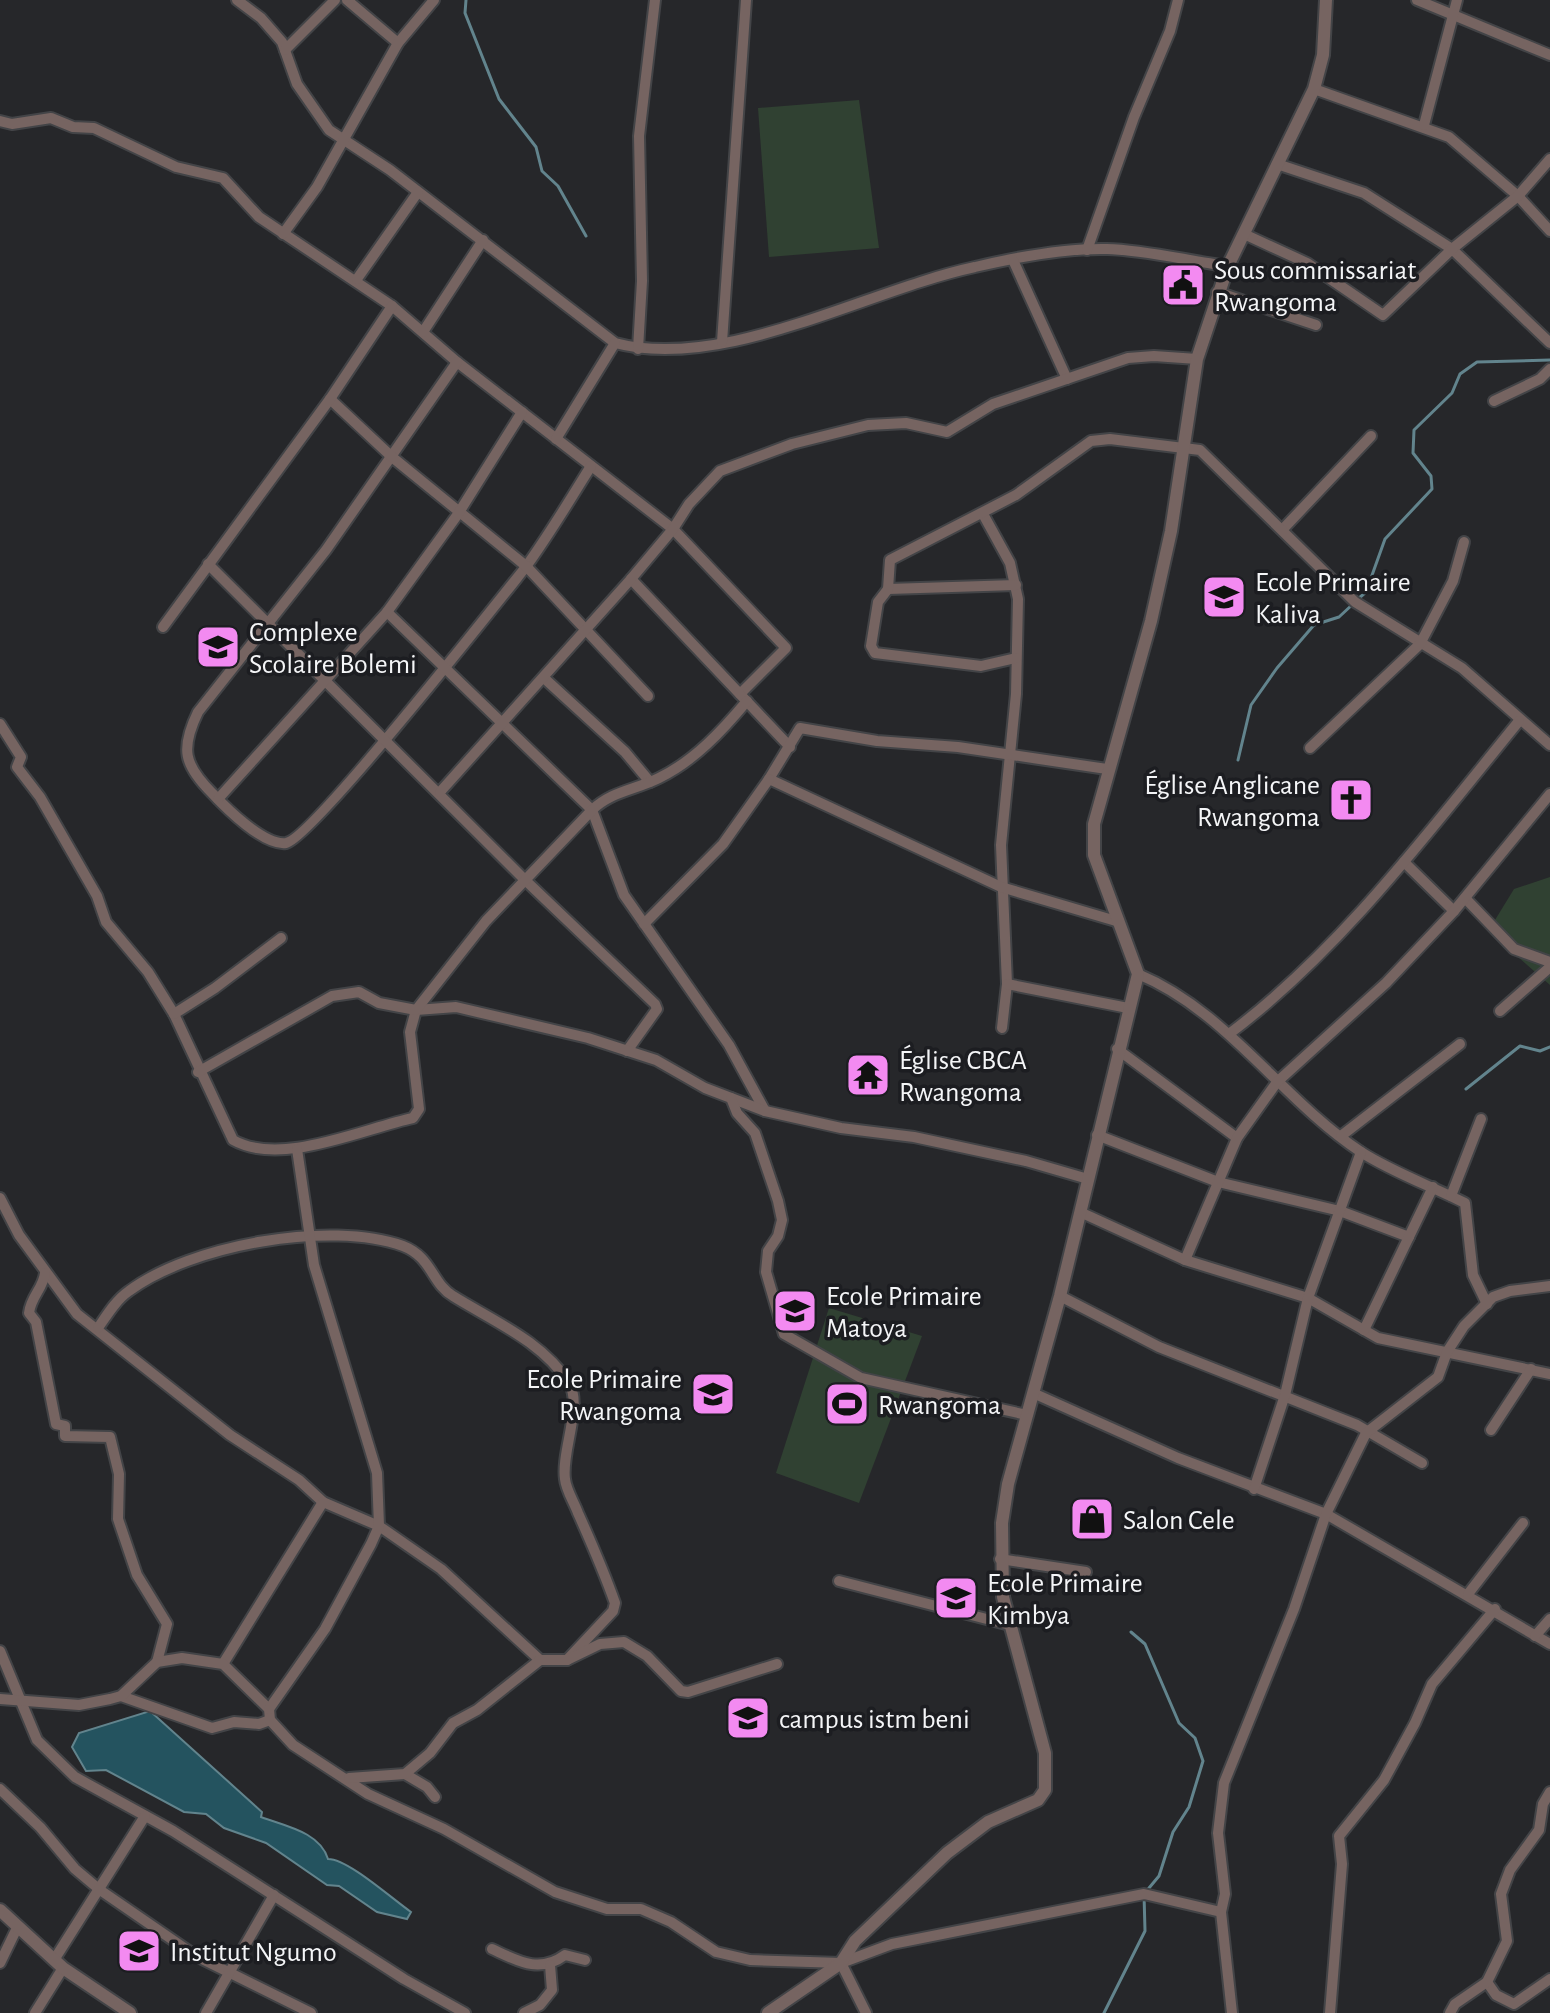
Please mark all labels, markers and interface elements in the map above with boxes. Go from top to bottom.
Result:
place label: Sous commissariat Rwangoma [1214,257,1416,317]
public building icon: Sous commissariat Rwangoma [1159,261,1207,309]
place label: Ecole Primaire Kaliva [1255,569,1411,629]
school or university icon: Ecole Primaire Kaliva [1200,573,1248,621]
place label: Complexe Scolaire Bolemi [249,619,417,679]
school or university icon: Complexe Scolaire Bolemi [194,623,242,671]
place label: Église Anglicane Rwangoma [1144,769,1320,832]
church icon: Église Anglicane Rwangoma [1327,776,1375,824]
place label: Église CBCA Rwangoma [899,1044,1027,1107]
temple icon: Église CBCA Rwangoma [844,1051,892,1099]
place label: Ecole Primaire Matoya [826,1283,982,1343]
school or university icon: Ecole Primaire Matoya [771,1287,819,1335]
place label: Ecole Primaire Rwangoma [526,1366,682,1426]
school or university icon: Ecole Primaire Rwangoma [689,1370,737,1418]
sports icon: Rwangoma [823,1380,871,1428]
place label: Rwangoma [878,1392,1001,1420]
shop icon: Salon Cele [1068,1495,1116,1543]
place label: Salon Cele [1123,1507,1235,1535]
place label: Ecole Primaire Kimbya [987,1570,1143,1630]
school or university icon: Ecole Primaire Kimbya [932,1574,980,1622]
school or university icon: campus istm beni [724,1694,772,1742]
place label: campus istm beni [779,1706,970,1734]
school or university icon: Institut Ngumo [115,1927,163,1975]
place label: Institut Ngumo [170,1939,337,1967]

